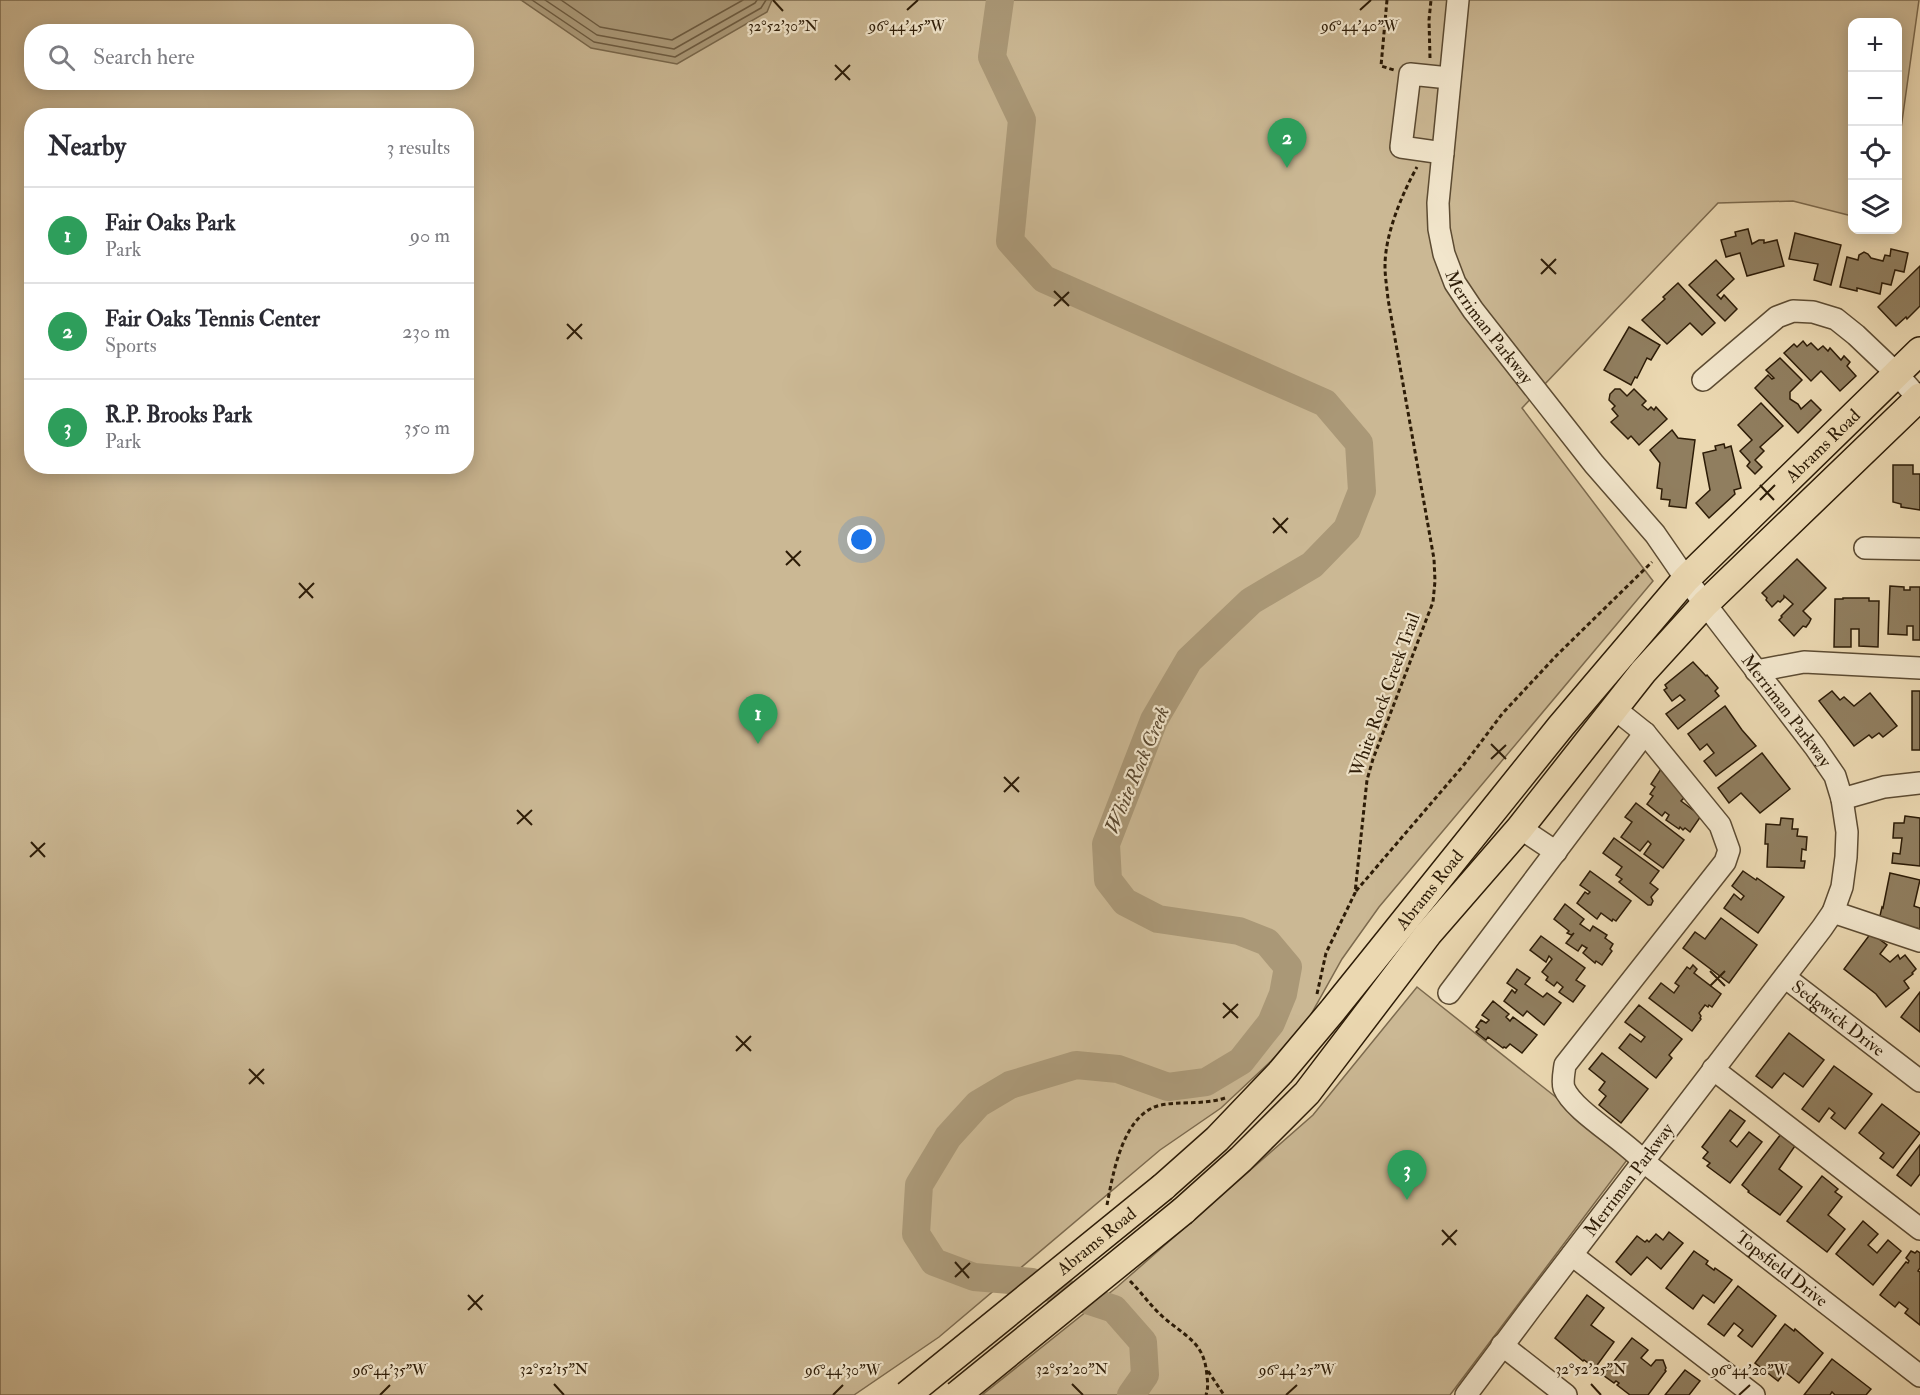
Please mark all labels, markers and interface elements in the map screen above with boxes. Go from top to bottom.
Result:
text: 32°52'30"N [748,17,819,36]
text: 96°44'45"W [867,17,946,36]
text: 96°44'40"W [1320,17,1400,36]
map controls [1848,18,1902,234]
button: + [1848,18,1902,72]
search box [24,24,474,90]
icon: search [45,41,78,74]
text: Search here [93,43,195,71]
button: − [1848,72,1902,126]
pin: 2 [1268,118,1306,168]
button: locate [1848,126,1902,180]
text: Nearby [48,131,126,163]
text: 3 results [387,135,450,160]
button: layers [1848,180,1902,234]
text: Fair Oaks Park [105,209,235,237]
text: 1 [64,223,71,248]
text: 90 m [410,223,450,248]
text: Park [105,237,141,262]
street label: Merriman Parkway [1440,267,1539,390]
text: Fair Oaks Tennis Center [105,305,320,333]
text: 2 [62,319,73,344]
text: 230 m [402,319,450,344]
text: Sports [105,333,157,358]
text: R.P. Brooks Park [105,401,252,429]
street label: Abrams Road [1780,404,1865,488]
text: 3 [64,415,71,440]
text: 350 m [404,415,450,440]
text: Park [105,429,141,454]
your location [847,525,876,554]
street label: White Rock Creek Trail [1344,609,1425,781]
street label: Merriman Parkway [1736,649,1838,772]
pin: 1 [738,694,777,744]
water label: White Rock Creek [1099,703,1175,837]
street label: Abrams Road [1390,845,1469,935]
street label: Sedgwick Drive [1787,975,1890,1062]
street label: Merriman Parkway [1579,1118,1680,1241]
pin: 3 [1388,1150,1426,1200]
street label: Abrams Road [1051,1202,1141,1281]
street label: Topsfield Drive [1731,1226,1833,1312]
text: 32°52'15"N [520,1360,589,1379]
text: 32°52'20"N [1036,1360,1109,1379]
text: 32°52'25"N [1556,1360,1627,1379]
text: 96°44'35"W [352,1361,428,1380]
text: 96°44'30"W [804,1361,882,1380]
text: 96°44'25"W [1258,1361,1336,1380]
text: 96°44'20"W [1710,1361,1790,1380]

